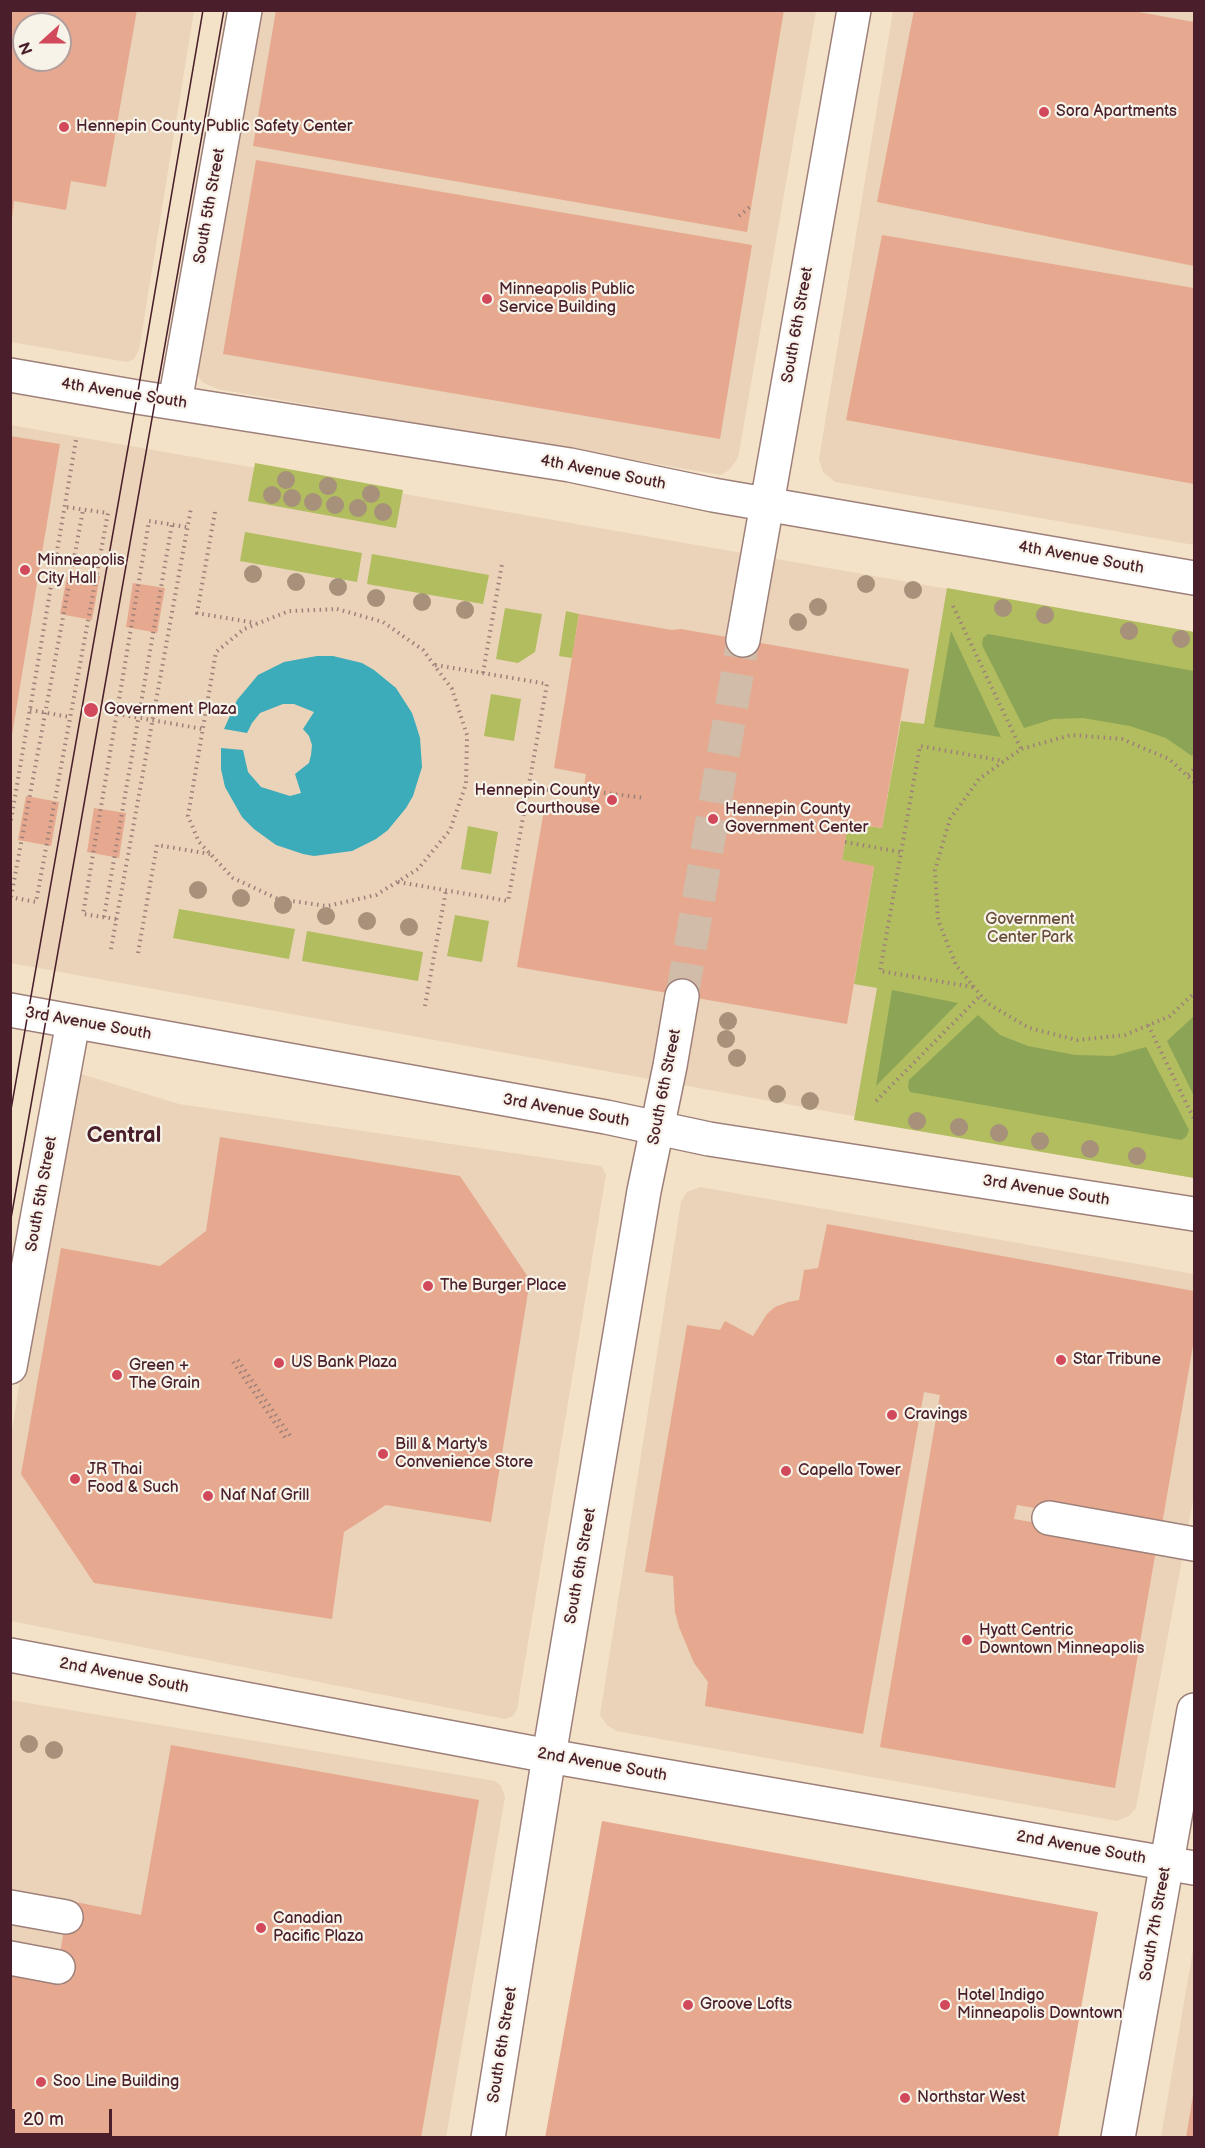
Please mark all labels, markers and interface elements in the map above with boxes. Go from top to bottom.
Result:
north arrow [12,12,72,72]
text: N [16,39,38,57]
place label: Sora Apartments [1056,102,1177,122]
marker: Sora Apartments [1037,105,1051,119]
place label: Hennepin County Public Safety Center [76,117,353,137]
marker: Hennepin County Public Safety Center [57,120,71,134]
street label: South 5th Street [190,147,230,265]
street label: South 6th Street [778,266,818,384]
place label: Minneapolis Public Service Building [499,280,635,318]
marker: Minneapolis Public Service Building [480,292,494,306]
street label: 4th Avenue South [60,375,188,413]
street label: 4th Avenue South [539,451,667,495]
street label: 4th Avenue South [1017,538,1145,578]
place label: Minneapolis City Hall [37,551,125,589]
marker: Minneapolis City Hall [18,563,32,577]
place label: Government Plaza [104,700,237,720]
marker: Government Plaza [82,701,100,719]
place label: Hennepin County Courthouse [475,781,600,819]
marker: Hennepin County Courthouse [605,793,619,807]
place label: Hennepin County Government Center [725,800,868,838]
marker: Hennepin County Government Center [706,812,720,826]
park label: Government Center Park [985,910,1075,948]
street label: 3rd Avenue South [23,1003,153,1045]
street label: South 6th Street [644,1028,686,1146]
street label: 3rd Avenue South [501,1090,631,1132]
district label: Central [87,1123,161,1149]
street label: South 5th Street [22,1135,62,1253]
street label: 3rd Avenue South [981,1172,1111,1210]
place label: The Burger Place [440,1276,567,1296]
marker: The Burger Place [421,1279,435,1293]
place label: Star Tribune [1073,1350,1161,1370]
place label: US Bank Plaza [291,1353,397,1373]
marker: Star Tribune [1054,1353,1068,1367]
place label: Green + The Grain [129,1356,200,1394]
marker: US Bank Plaza [272,1356,286,1370]
marker: Green + The Grain [110,1368,124,1382]
place label: Cravings [904,1405,967,1425]
marker: Cravings [885,1408,899,1422]
place label: Bill & Marty's Convenience Store [395,1435,533,1473]
marker: Bill & Marty's Convenience Store [376,1447,390,1461]
place label: JR Thai Food & Such [87,1460,179,1498]
place label: Capella Tower [798,1461,900,1481]
marker: Capella Tower [779,1464,793,1478]
marker: JR Thai Food & Such [68,1472,82,1486]
place label: Naf Naf Grill [220,1486,309,1506]
marker: Naf Naf Grill [201,1489,215,1503]
street label: South 6th Street [561,1507,601,1625]
place label: Hyatt Centric Downtown Minneapolis [979,1621,1144,1659]
marker: Hyatt Centric Downtown Minneapolis [960,1633,974,1647]
street label: 2nd Avenue South [58,1654,190,1698]
street label: 2nd Avenue South [536,1744,668,1786]
street label: 2nd Avenue South [1015,1827,1147,1869]
street label: South 7th Street [1137,1865,1175,1983]
place label: Canadian Pacific Plaza [273,1909,363,1947]
marker: Canadian Pacific Plaza [254,1921,268,1935]
street label: South 6th Street [484,1986,522,2104]
place label: Hotel Indigo Minneapolis Downtown [957,1986,1122,2024]
place label: Groove Lofts [700,1995,792,2015]
marker: Groove Lofts [681,1998,695,2012]
marker: Hotel Indigo Minneapolis Downtown [938,1998,952,2012]
place label: Soo Line Building [53,2072,179,2092]
marker: Soo Line Building [34,2075,48,2089]
place label: Northstar West [917,2088,1025,2108]
marker: Northstar West [898,2091,912,2105]
scale bar [15,2097,116,2135]
text: 20 m [23,2109,64,2130]

